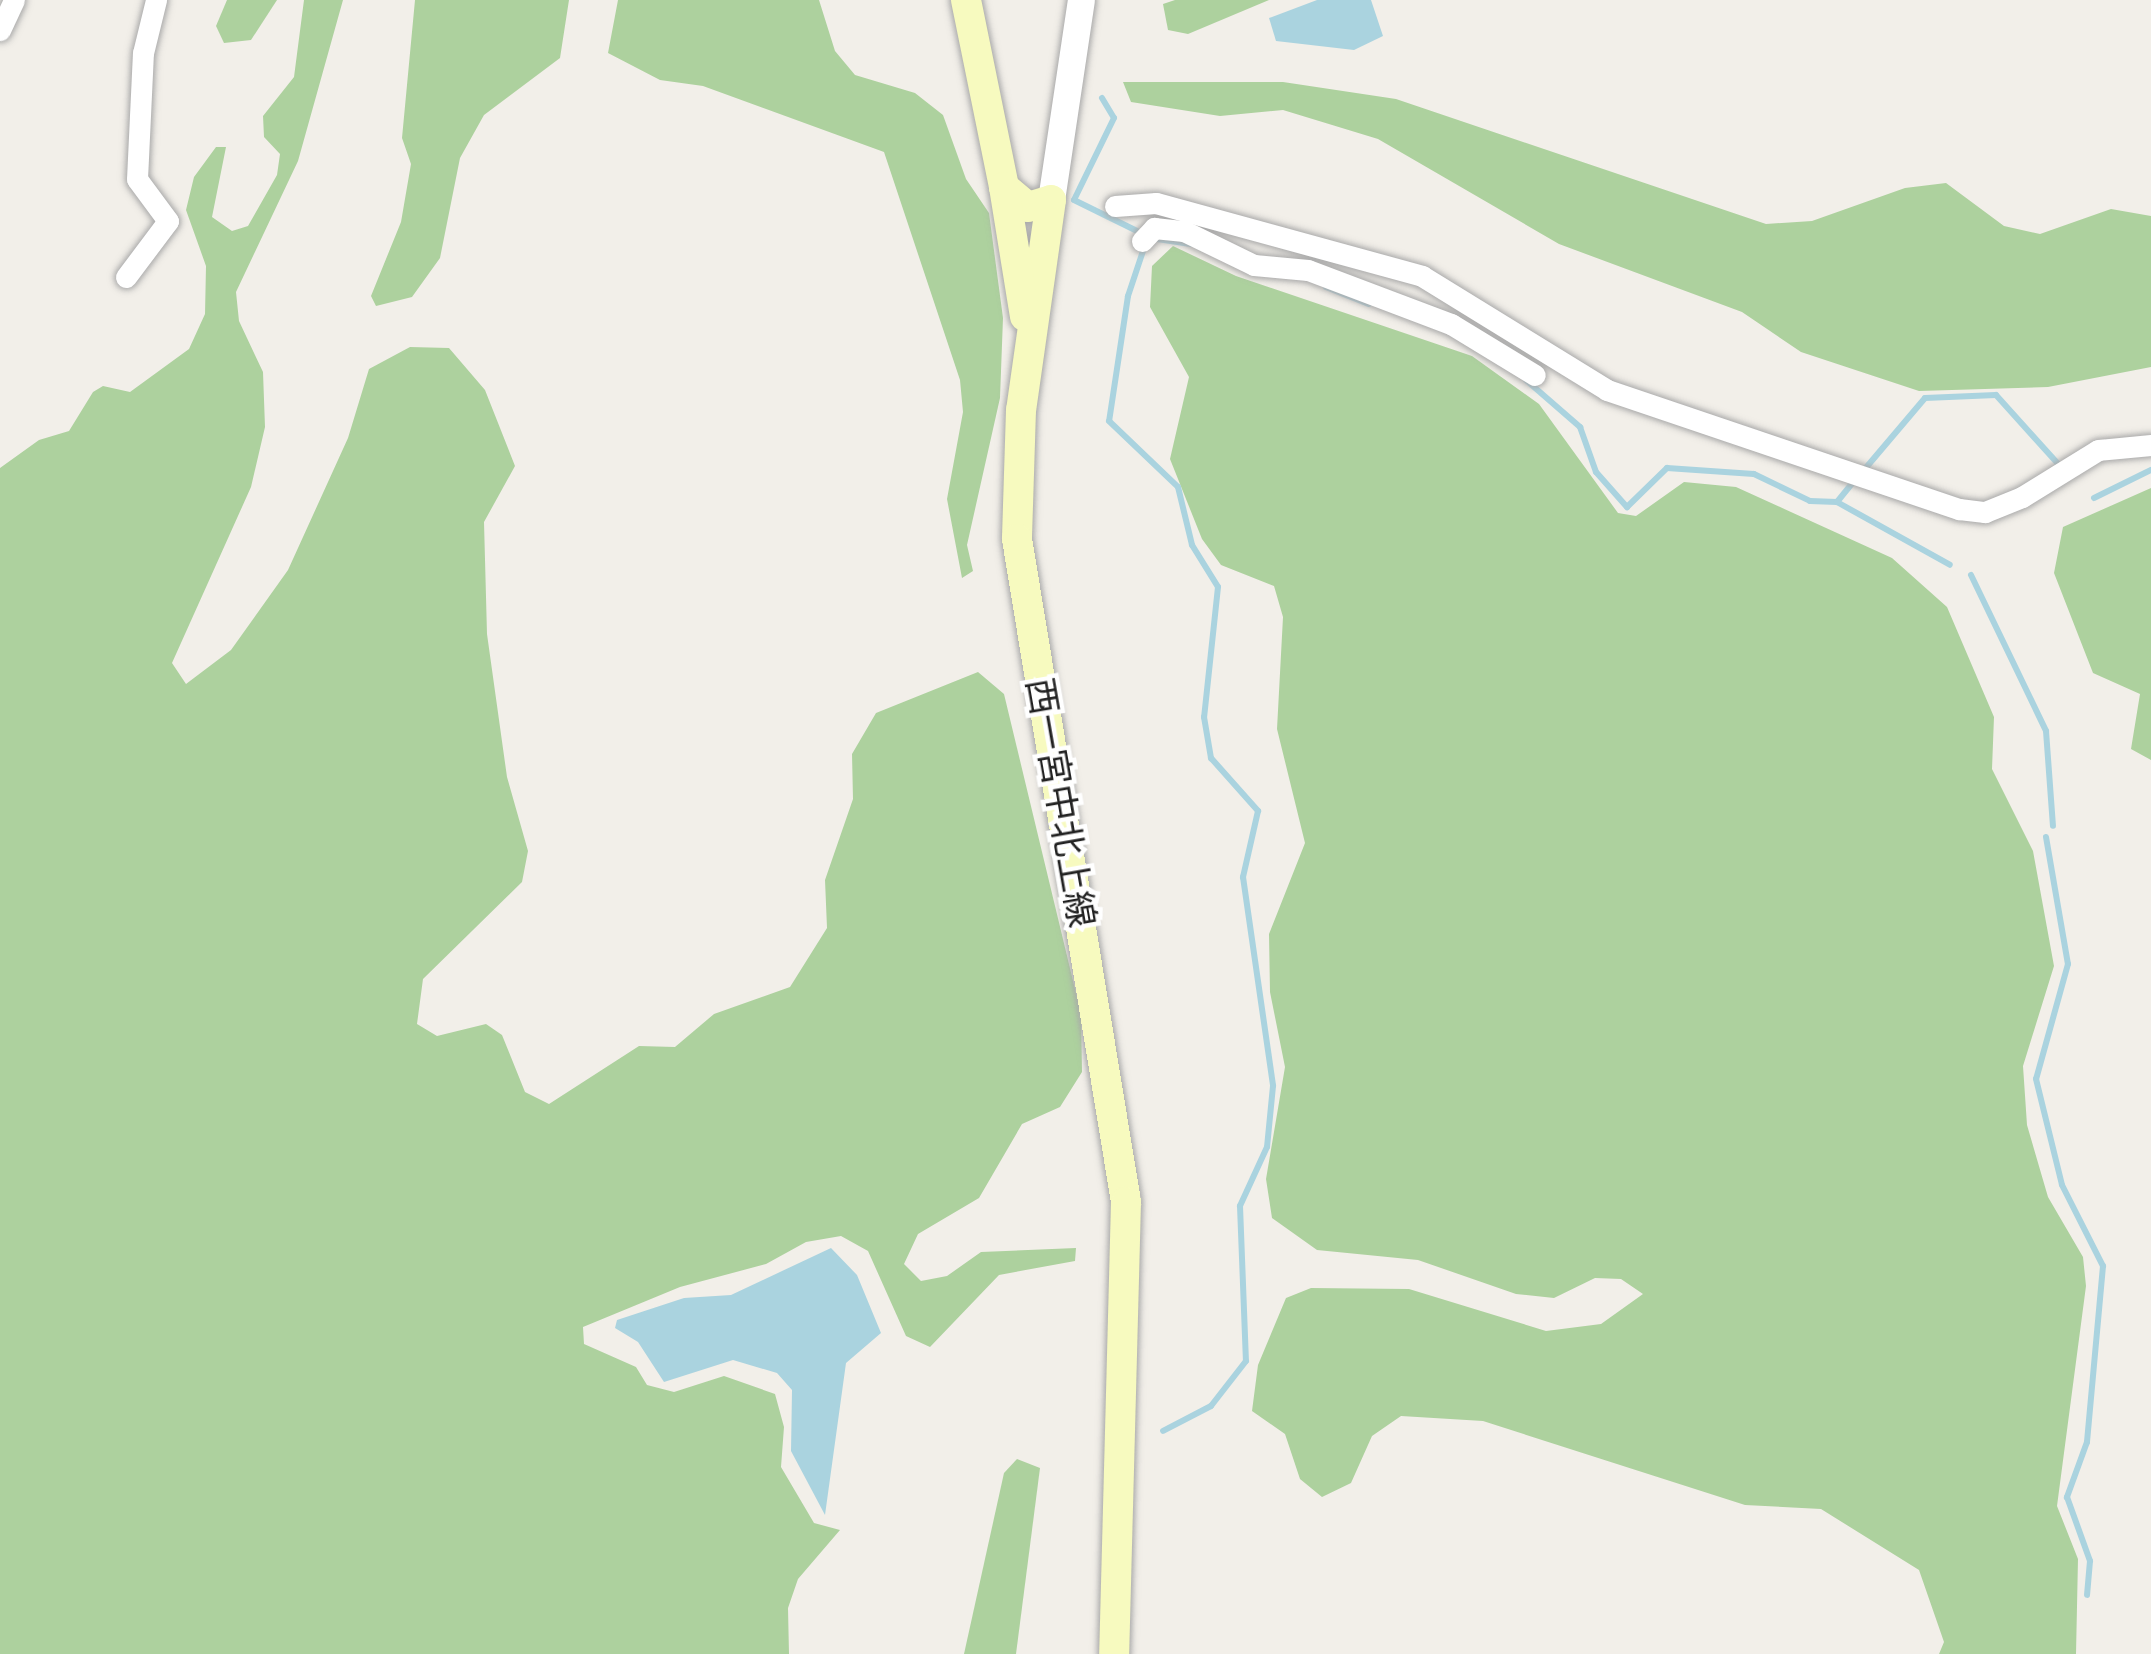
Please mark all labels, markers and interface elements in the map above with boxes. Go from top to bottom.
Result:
street label: 西一宮中北上線 [1017,675,1103,931]

